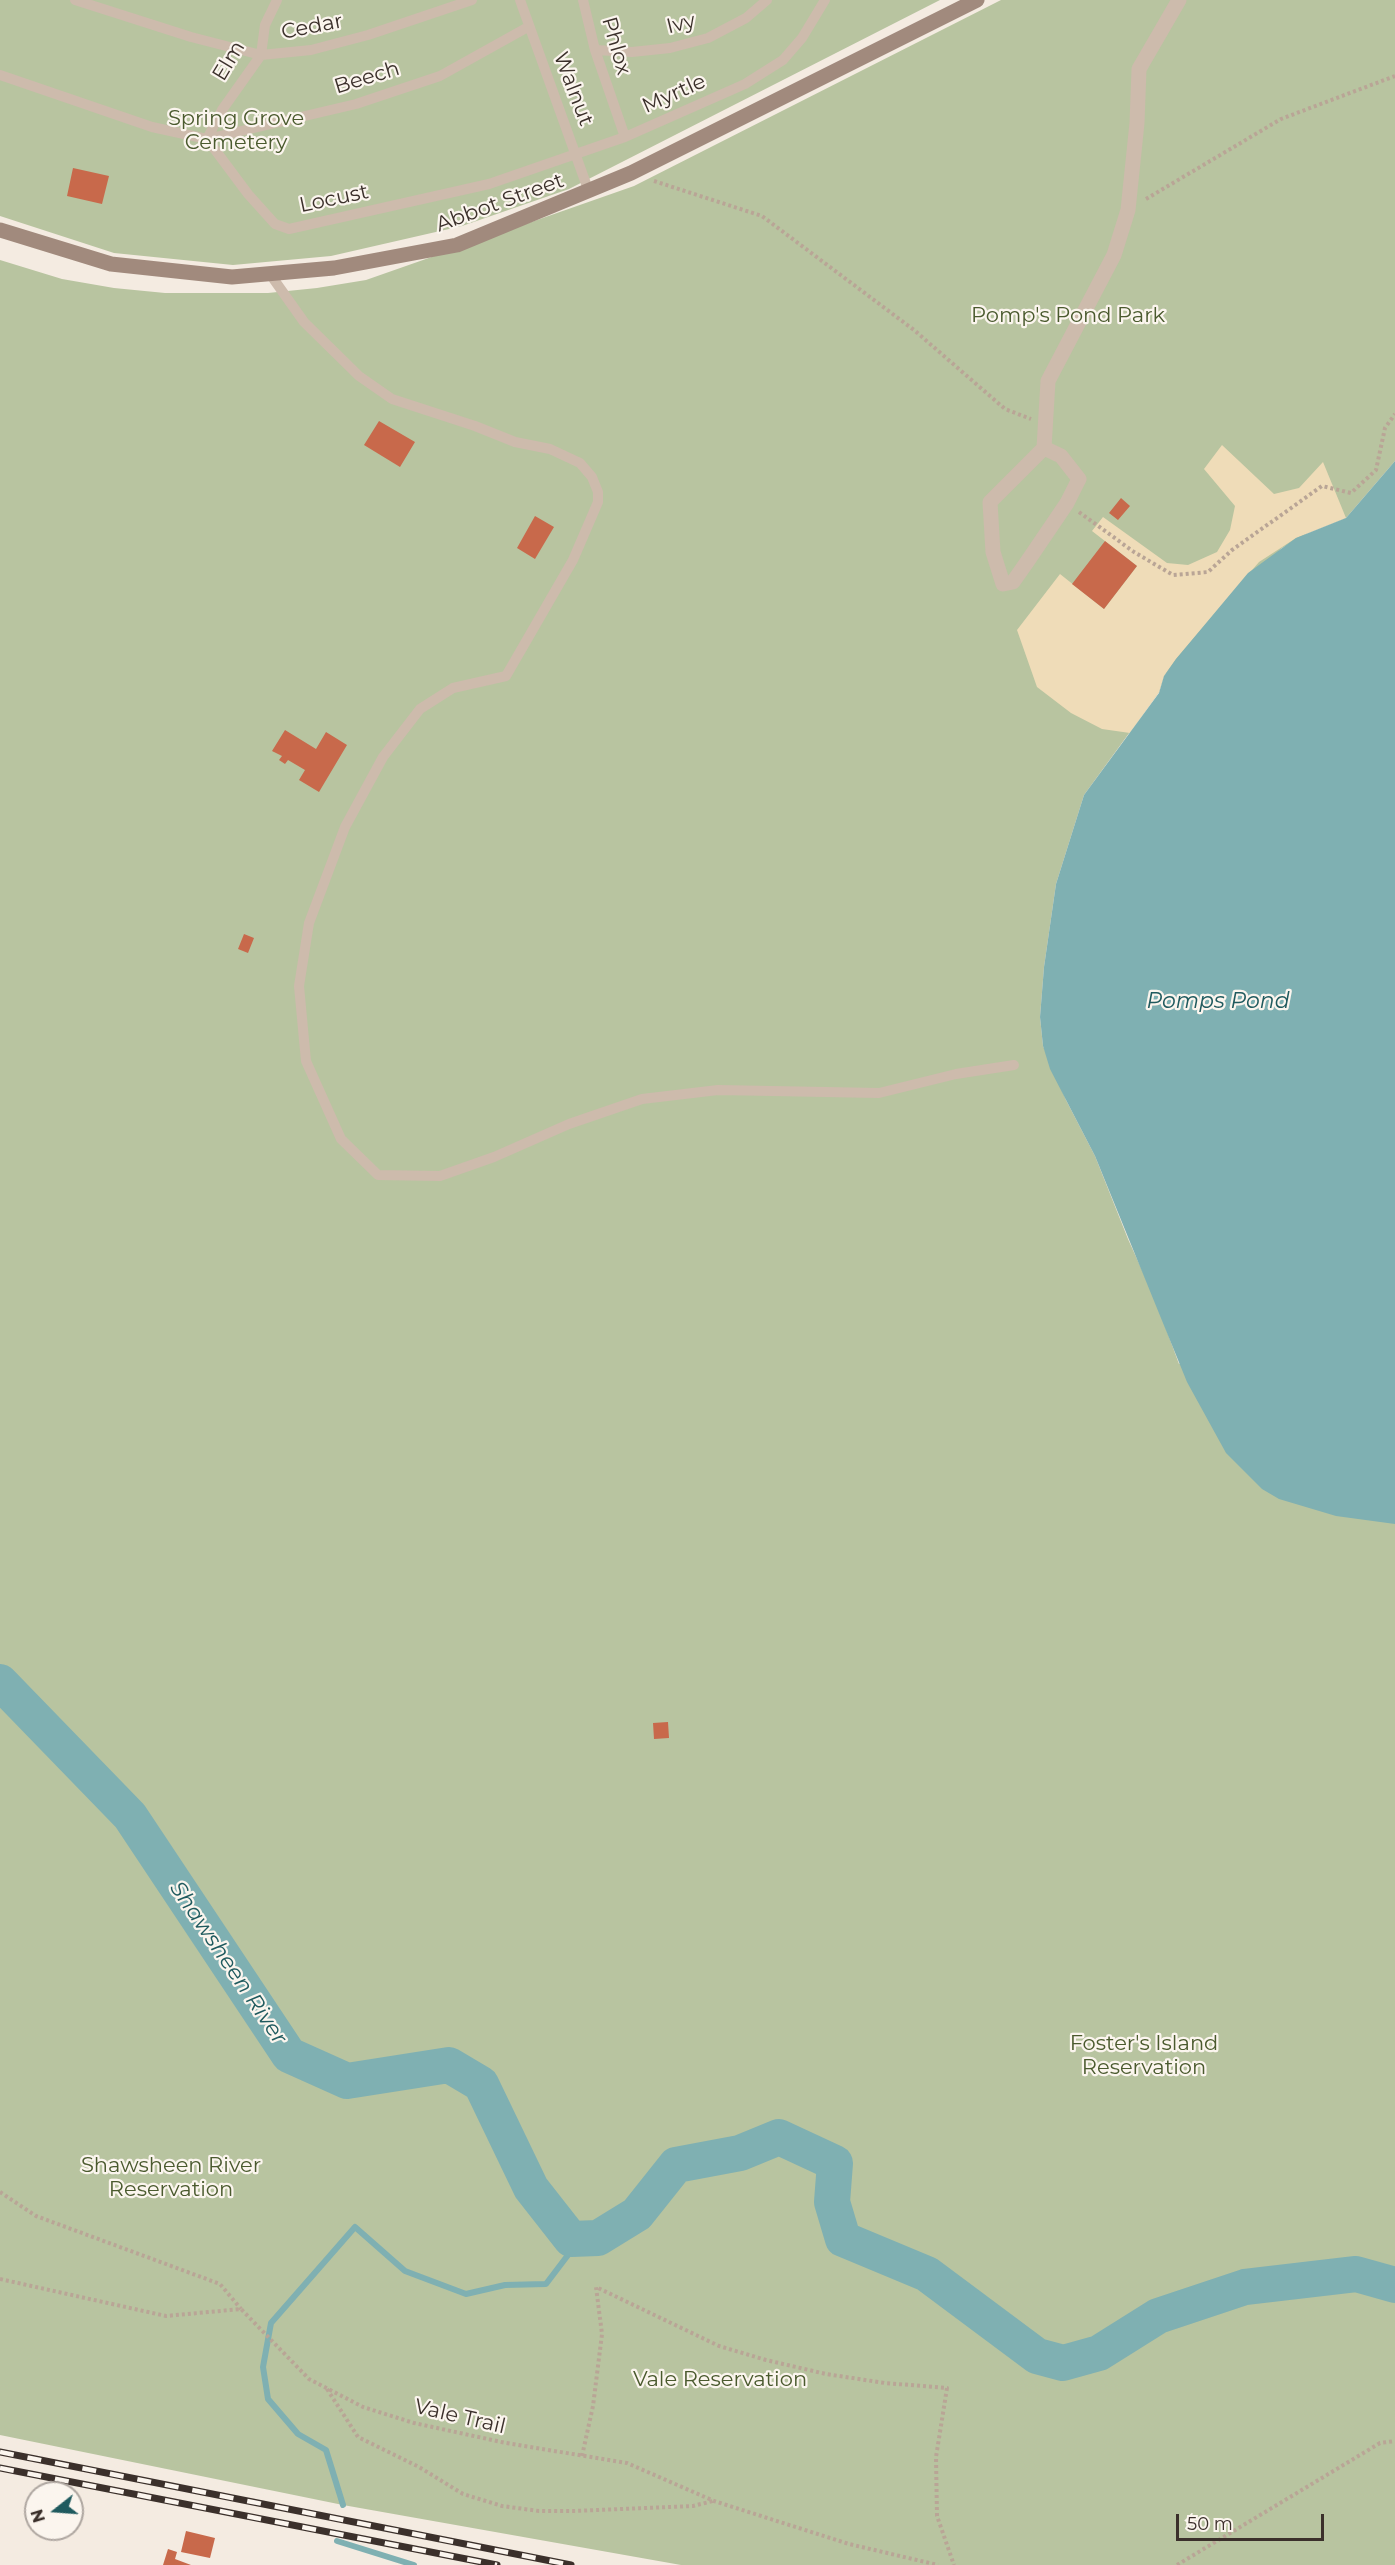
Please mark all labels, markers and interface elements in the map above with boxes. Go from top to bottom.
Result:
street label: Ivy [664,8,698,40]
street label: Cedar [279,9,345,45]
street label: Phlox [596,14,636,78]
street label: Elm [207,37,251,85]
street label: Walnut [547,49,599,129]
street label: Beech [331,56,403,100]
street label: Myrtle [638,69,710,119]
park label: Spring Grove Cemetery [168,106,304,156]
street label: Abbot Street [433,168,567,238]
street label: Locust [297,179,371,219]
park label: Pomp's Pond Park [971,303,1165,329]
water label: Pomps Pond [1146,989,1290,1015]
water label: Shawsheen River [164,1876,292,2050]
park label: Foster's Island Reservation [1070,2031,1218,2081]
park label: Shawsheen River Reservation [81,2153,261,2203]
park label: Vale Reservation [633,2367,807,2393]
street label: Vale Trail [412,2394,508,2440]
north arrow [24,2481,84,2541]
scale bar [1179,2502,1328,2540]
text: N [27,2507,49,2525]
text: 50 m [1187,2513,1233,2535]

